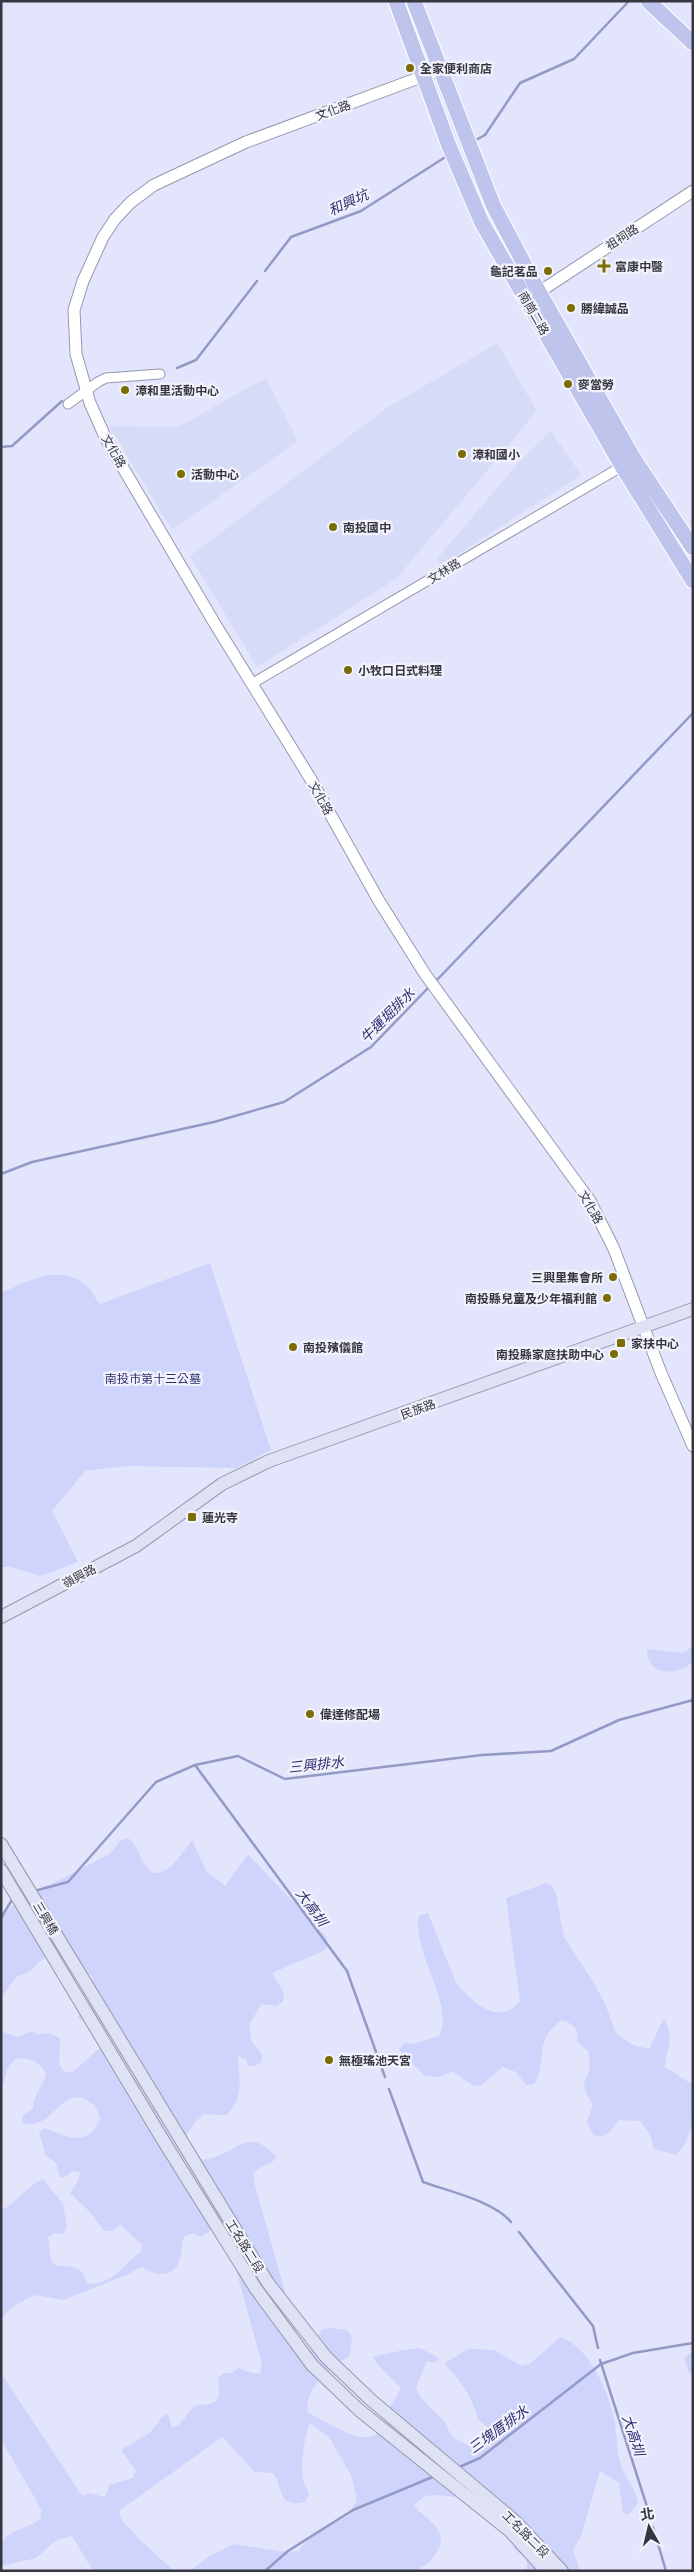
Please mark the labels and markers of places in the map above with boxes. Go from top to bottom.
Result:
place label: 全家便利商店 [420,59,492,78]
marker: 全家便利商店 [404,62,416,74]
place label: 富康中醫 [615,257,663,276]
marker: 富康中醫 [597,259,611,273]
place label: 龜記茗品 [490,262,538,281]
marker: 龜記茗品 [542,265,554,277]
place label: 勝緯誠品 [581,299,629,318]
marker: 勝緯誠品 [565,302,577,314]
place label: 麥當勞 [578,375,614,394]
marker: 麥當勞 [562,378,574,390]
place label: 漳和里活動中心 [135,381,219,400]
marker: 漳和里活動中心 [119,384,131,396]
place label: 漳和國小 [472,445,520,464]
marker: 漳和國小 [456,448,468,460]
place label: 活動中心 [191,465,239,484]
marker: 活動中心 [175,468,187,480]
place label: 南投國中 [343,518,391,537]
marker: 南投國中 [327,521,339,533]
place label: 小牧口日式料理 [358,661,442,680]
marker: 小牧口日式料理 [342,664,354,676]
place label: 三興里集會所 [531,1268,603,1287]
marker: 三興里集會所 [607,1271,619,1283]
place label: 南投縣兒童及少年福利館 [465,1289,597,1308]
marker: 南投縣兒童及少年福利館 [601,1292,613,1304]
place label: 家扶中心 [631,1334,679,1353]
marker: 家扶中心 [615,1337,627,1349]
place label: 南投殯儀館 [303,1338,363,1357]
marker: 南投殯儀館 [287,1341,299,1353]
place label: 南投縣家庭扶助中心 [496,1345,604,1364]
marker: 南投縣家庭扶助中心 [608,1348,620,1360]
place label: 蓮光寺 [202,1508,238,1527]
marker: 蓮光寺 [186,1511,198,1523]
place label: 偉達修配場 [320,1705,380,1724]
marker: 偉達修配場 [304,1708,316,1720]
place label: 無極瑤池天宮 [339,2051,411,2070]
marker: 無極瑤池天宮 [323,2054,335,2066]

